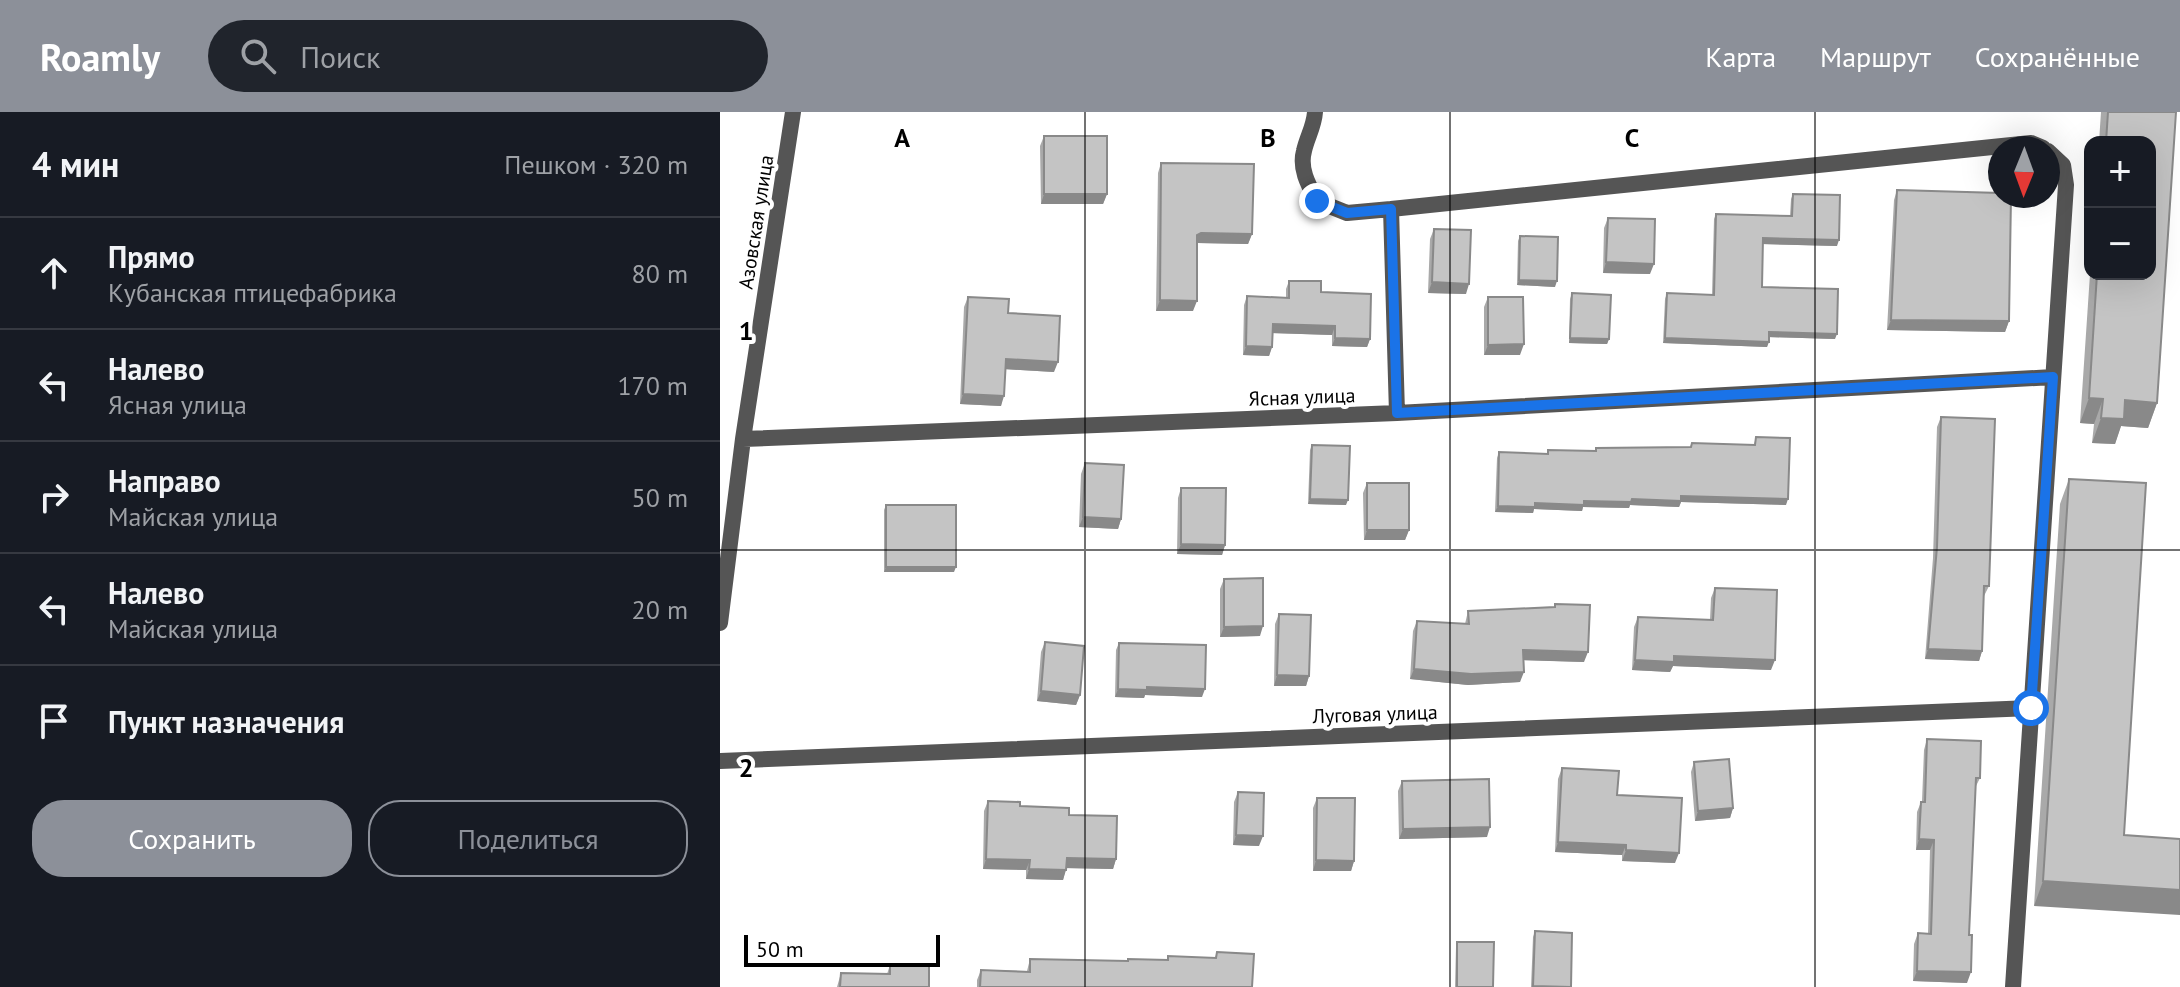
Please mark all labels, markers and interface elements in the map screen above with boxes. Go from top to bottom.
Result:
search box [208,20,768,92]
text: Roamly [40,32,160,81]
icon: search [236,34,280,78]
text: Поиск [300,37,380,76]
text: Карта [1705,38,1776,75]
text: Маршрут [1820,38,1931,75]
text: Сохранённые [1975,38,2140,75]
text: A [894,121,910,154]
text: B [1260,121,1276,154]
text: C [1625,121,1639,154]
north arrow [1988,136,2060,208]
map controls [2084,136,2156,280]
button: + [2084,136,2156,208]
text: 4 мин [32,142,119,186]
text: Пешком · 320 m [504,148,688,181]
street label: Азовская улица [733,153,779,291]
route end [1299,183,1335,219]
button: − [2084,208,2156,280]
text: Прямо [108,237,195,276]
icon: ahead [32,251,76,295]
text: 80 m [632,257,688,290]
text: Кубанская птицефабрика [108,276,397,309]
text: 1 [739,314,753,347]
text: Налево [108,349,204,388]
icon: left [32,363,76,407]
text: 170 m [617,369,688,402]
street label: Ясная улица [1248,382,1356,412]
text: Ясная улица [108,388,247,421]
text: Направо [108,461,221,500]
icon: right [32,475,76,519]
text: 50 m [632,481,688,514]
text: Майская улица [108,500,278,533]
text: Налево [108,573,204,612]
icon: left [32,587,76,631]
text: 20 m [632,593,688,626]
text: Майская улица [108,612,278,645]
route start [2013,690,2049,726]
icon: arrive [32,699,76,743]
street label: Луговая улица [1311,699,1438,729]
text: Пункт назначения [108,702,344,741]
text: 2 [739,751,753,784]
button: Сохранить [32,800,352,877]
button: Поделиться [368,800,688,877]
scale bar [744,931,940,967]
text: 50 m [756,935,804,963]

